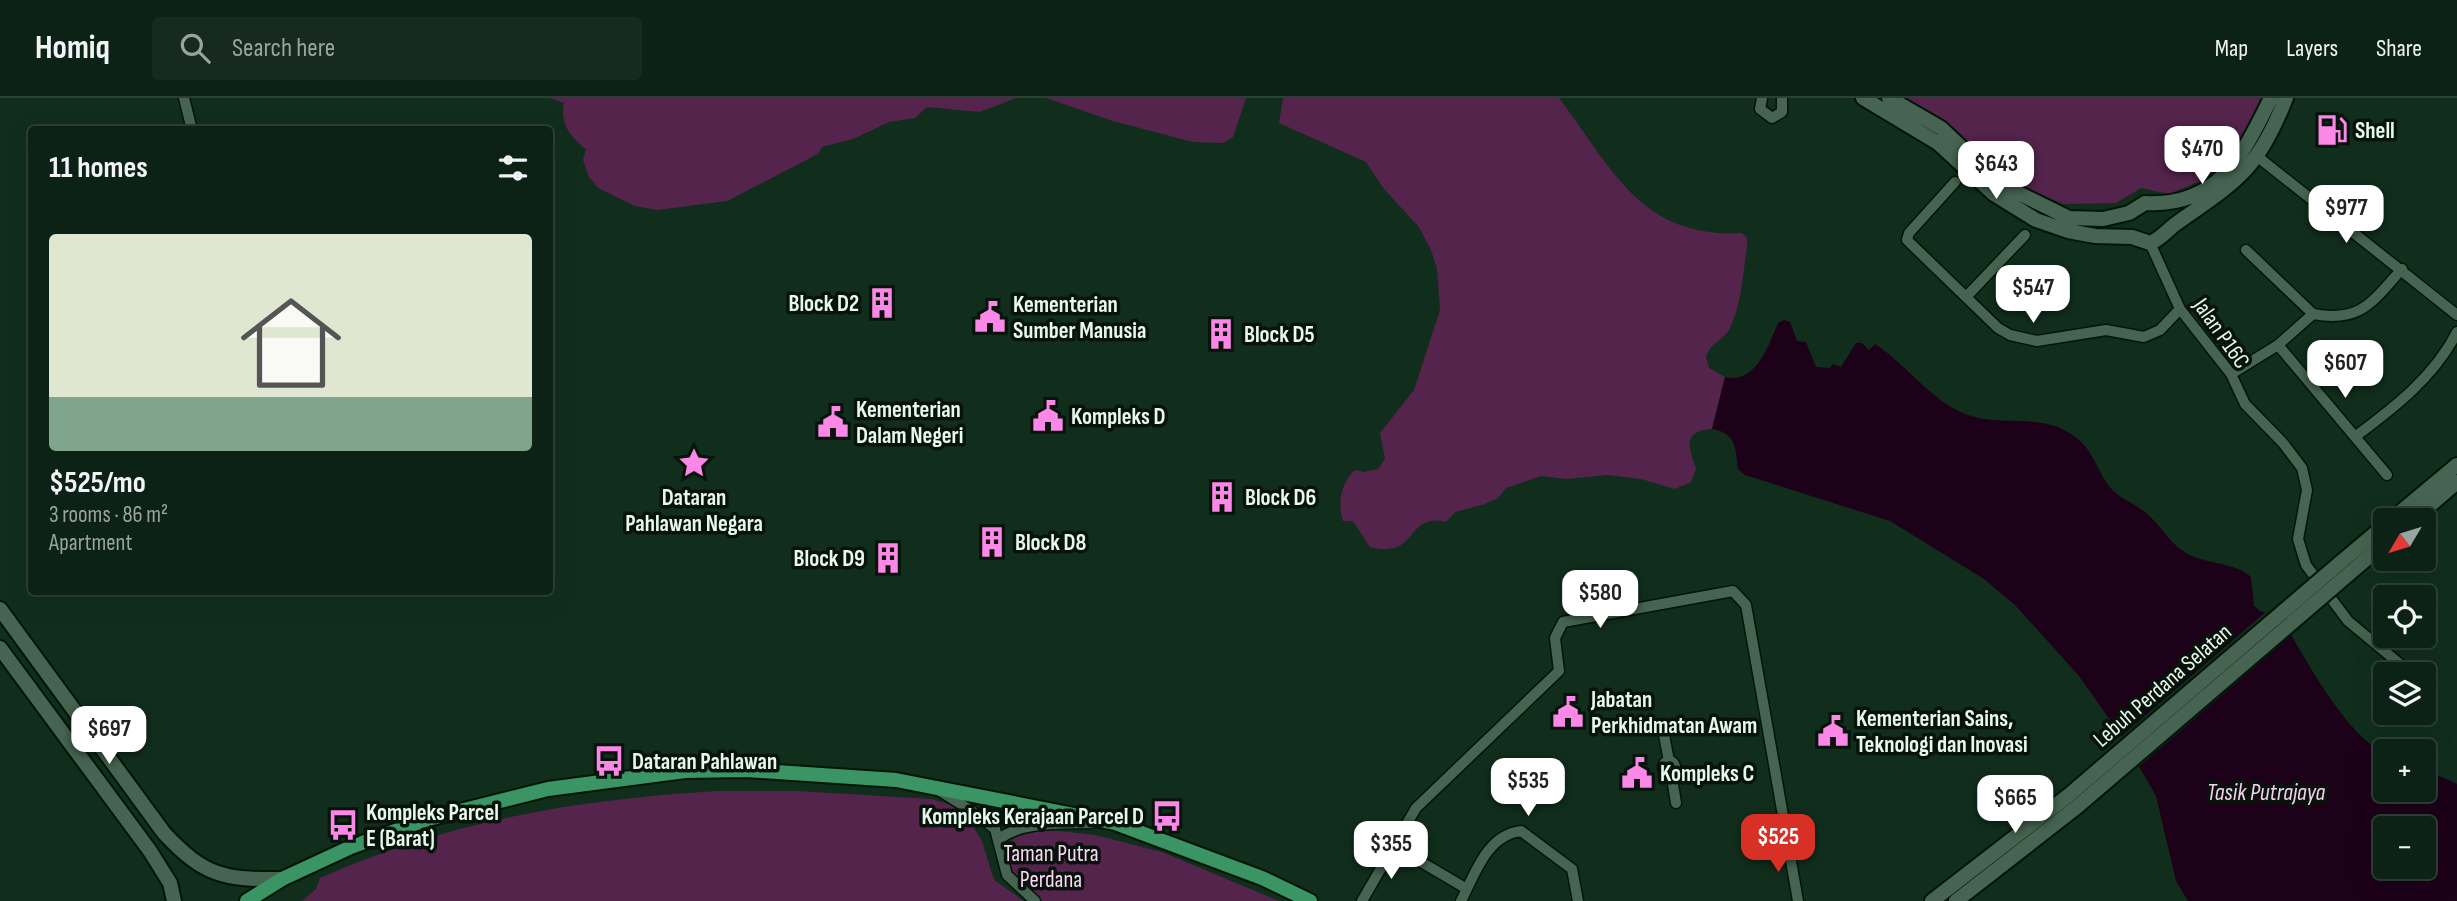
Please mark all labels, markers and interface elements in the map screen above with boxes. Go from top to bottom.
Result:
search box [152,17,642,80]
text: Homiq [35,28,110,68]
icon: search [176,29,214,67]
text: Search here [232,33,335,64]
text: Map [2215,34,2248,63]
text: Layers [2286,34,2338,63]
text: Share [2376,34,2422,63]
fuel station icon: Shell [2315,113,2349,147]
place label: Shell [2355,117,2395,145]
pin: $470 [2161,126,2243,186]
text: $470 [2180,135,2224,163]
pin: $643 [1955,141,2037,201]
icon: filters [494,149,532,187]
text: 11 homes [49,150,148,186]
text: $643 [1974,150,2018,178]
pin: $977 [2305,186,2387,245]
text: $977 [2325,194,2367,222]
pin: $547 [1992,266,2074,325]
text: $547 [2012,274,2054,302]
icon: home [228,280,354,406]
building icon: Block D2 [865,286,899,320]
place label: Block D2 [789,290,859,318]
place label: Kementerian Sumber Manusia [1013,291,1146,345]
street label: Jalan P16C [2186,292,2256,374]
public building icon: Kementerian Sumber Manusia [973,300,1007,334]
building icon: Block D5 [1204,317,1238,351]
place label: Block D5 [1244,321,1315,349]
pin: $607 [2304,341,2386,400]
text: $607 [2323,349,2367,377]
place label: Kementerian Dalam Negeri [856,396,963,450]
public building icon: Kompleks D [1031,399,1065,433]
place label: Kompleks D [1071,403,1165,431]
public building icon: Kementerian Dalam Negeri [816,405,850,439]
place icon: Dataran Pahlawan Negara [677,446,711,480]
text: $525/mo [49,465,146,501]
building icon: Block D6 [1205,480,1239,514]
place label: Dataran Pahlawan Negara [625,484,763,538]
place label: Block D6 [1245,484,1316,512]
text: 3 rooms · 86 m² [49,501,168,529]
north arrow [2373,508,2436,570]
map controls [2373,508,2436,879]
building icon: Block D8 [975,525,1009,559]
text: Apartment [49,529,133,557]
place label: Block D8 [1015,529,1087,557]
building icon: Block D9 [871,541,905,575]
place label: Block D9 [794,545,865,573]
pin: $580 [1559,570,1641,630]
text: $580 [1578,579,1622,607]
button: locate [2373,585,2436,648]
street label: Lebuh Perdana Selatan [2088,618,2237,753]
button: layers [2373,662,2436,725]
place label: Jabatan Perkhidmatan Awam [1590,686,1757,740]
public building icon: Jabatan Perkhidmatan Awam [1551,695,1585,729]
place label: Kementerian Sains, Teknologi dan Inovasi [1856,705,2028,759]
pin: $697 [68,706,150,766]
public building icon: Kementerian Sains, Teknologi dan Inovasi [1816,714,1850,748]
text: $697 [87,715,131,743]
button: + [2373,739,2436,802]
bus stop icon: Dataran Pahlawan [592,744,626,778]
place label: Dataran Pahlawan [632,748,777,776]
public building icon: Kompleks C [1620,756,1654,790]
pin: $535 [1487,758,1569,818]
place label: Kompleks C [1660,760,1754,788]
text: $535 [1507,767,1549,795]
pin: $665 [1974,776,2056,835]
water label: Tasik Putrajaya [2207,778,2326,807]
text: $665 [1993,784,2037,812]
place label: Kompleks Parcel E (Barat) [366,799,499,853]
bus stop icon: Kompleks Kerajaan Parcel D [1150,799,1184,833]
place label: Kompleks Kerajaan Parcel D [921,803,1144,831]
bus stop icon: Kompleks Parcel E (Barat) [326,808,360,842]
pin: $525 [1737,814,1819,874]
button: − [2373,816,2436,879]
pin: $355 [1350,822,1432,881]
text: $525 [1757,823,1799,851]
text: $355 [1370,830,1412,858]
park label: Taman Putra Perdana [1003,840,1099,894]

